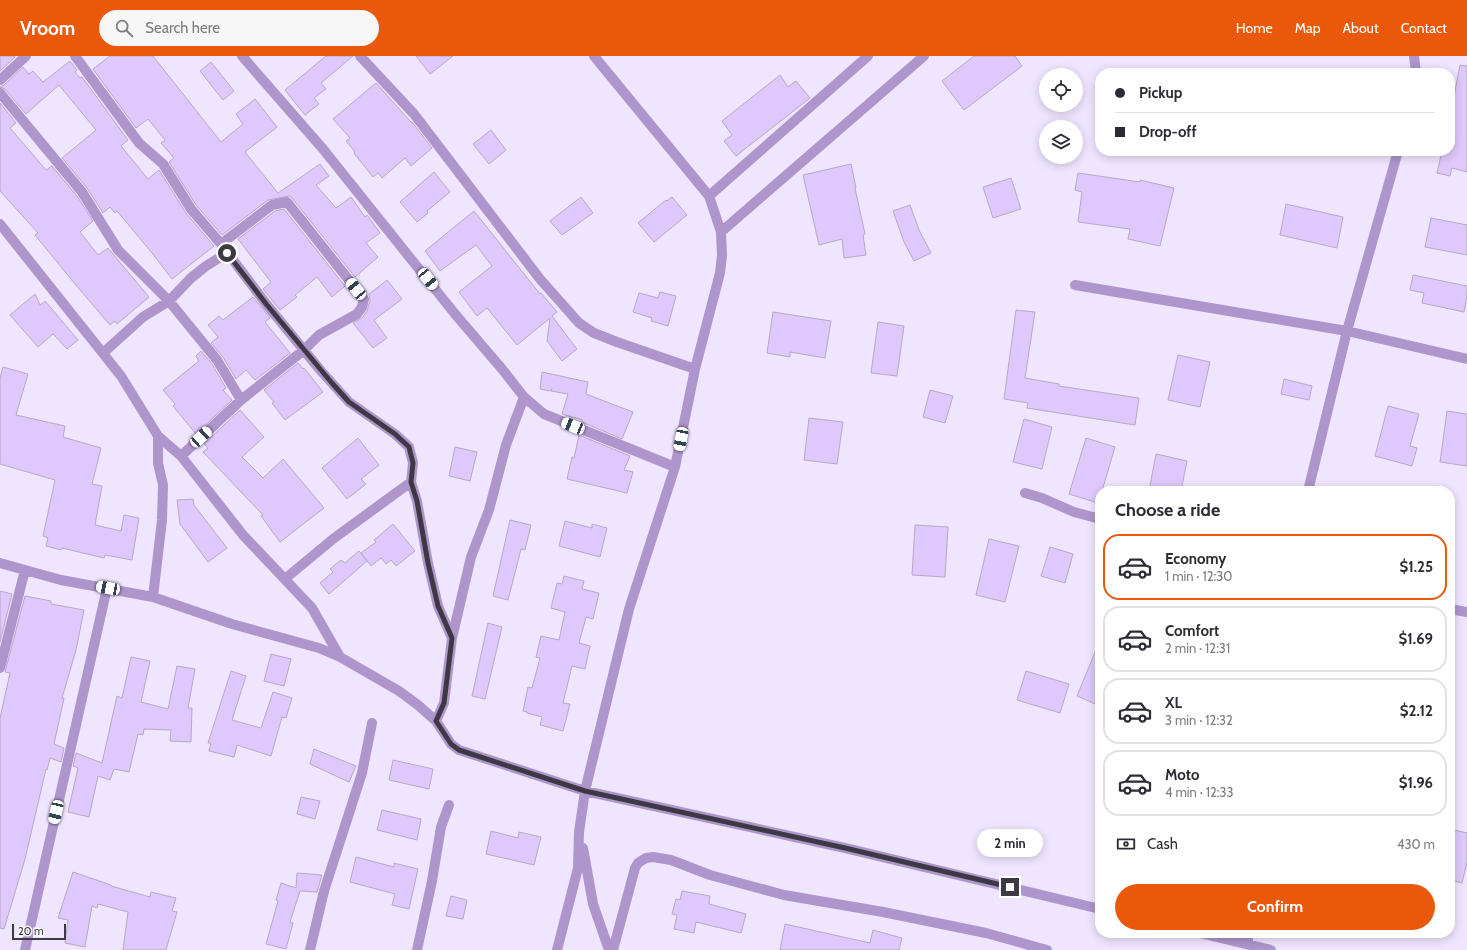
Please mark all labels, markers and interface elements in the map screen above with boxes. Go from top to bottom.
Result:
search box [99,10,379,46]
text: Vroom [20,17,75,40]
icon: search [113,17,135,39]
text: Search here [145,19,220,37]
text: Home [1236,19,1273,37]
text: Map [1295,19,1320,37]
text: About [1342,19,1379,37]
text: Contact [1401,19,1447,37]
map controls [1039,68,1083,164]
button: locate [1039,68,1083,112]
text: Pickup [1139,84,1182,102]
button: layers [1039,120,1083,164]
text: Drop-off [1139,123,1197,141]
route start [218,244,236,262]
car [416,266,440,292]
car [344,276,368,302]
car [560,416,586,436]
car [188,424,214,450]
car [673,426,689,452]
text: Choose a ride [1115,499,1220,521]
icon: car [1117,549,1153,585]
text: Economy [1165,550,1226,568]
text: $1.25 [1399,558,1433,576]
text: 1 min · 12:30 [1165,568,1232,584]
car [95,580,121,596]
icon: car [1117,621,1153,657]
text: Comfort [1165,622,1219,640]
text: $1.69 [1399,630,1433,648]
text: 2 min · 12:31 [1165,640,1230,656]
icon: car [1117,693,1153,729]
text: XL [1165,694,1182,712]
text: $2.12 [1400,702,1433,720]
text: 3 min · 12:32 [1165,712,1233,728]
icon: car [1117,765,1153,801]
text: Moto [1165,766,1199,784]
text: $1.96 [1399,774,1433,792]
text: 4 min · 12:33 [1165,784,1234,800]
car [47,799,65,825]
callout: 2 min [977,829,1043,857]
icon: cash [1115,833,1137,855]
text: 2 min [994,835,1026,851]
text: Cash [1147,835,1178,853]
text: 430 m [1397,836,1435,852]
route end [1001,878,1019,896]
button: Confirm [1115,884,1435,930]
scale bar [12,922,66,941]
text: 20 m [18,924,44,938]

